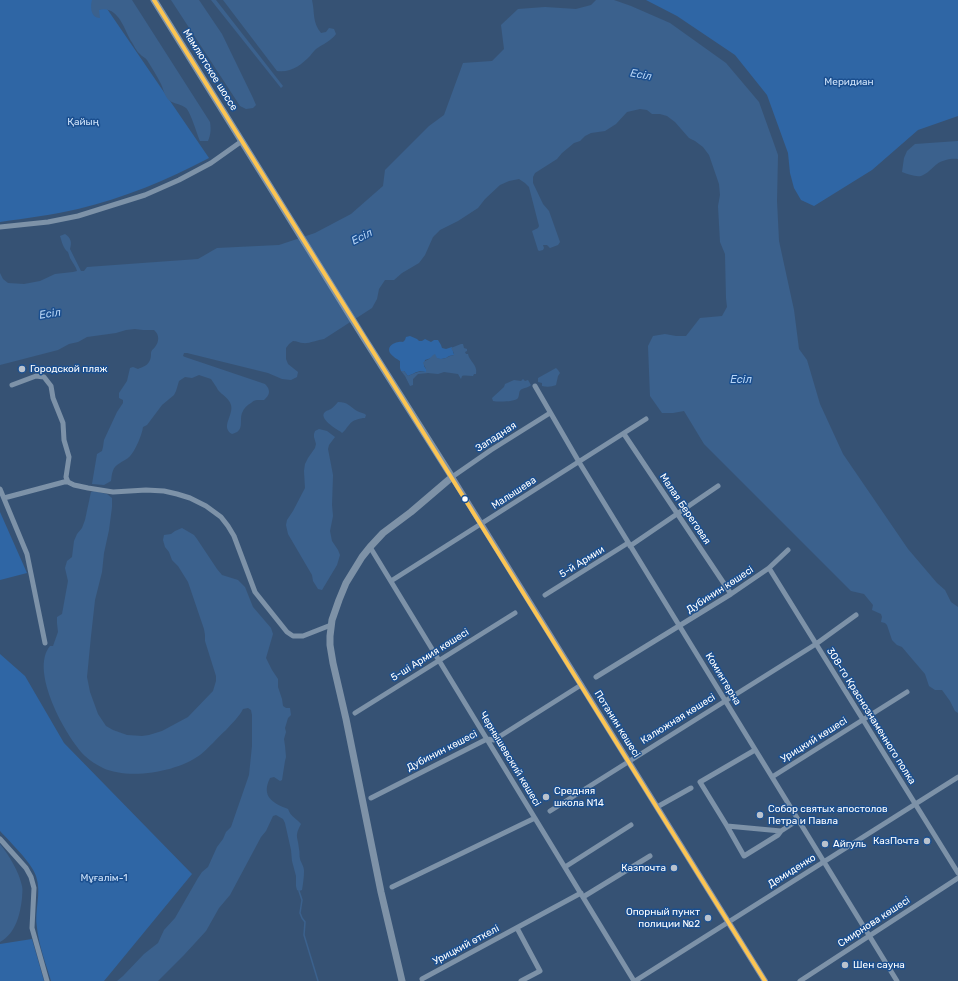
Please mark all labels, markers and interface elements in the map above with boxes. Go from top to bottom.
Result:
street label: Мамлютское шоссе [180,27,240,113]
water label: Есіл [629,67,653,83]
park label: Меридиан [824,76,874,88]
park label: Қайың [67,116,99,128]
water label: Есіл [349,226,375,248]
water label: Есіл [38,306,62,322]
place label: Городской пляж [30,363,108,375]
marker: Городской пляж [17,364,27,374]
water label: Есіл [730,373,752,387]
street label: Западная [473,419,519,455]
street label: Малая Береговая [657,471,713,547]
street label: Малышева [489,474,539,512]
unlabelled marker [460,494,470,504]
street label: 5-й Армии [557,543,607,581]
street label: Дубинин көшесі [684,564,756,616]
street label: 5-ші Армия көшесі [389,626,471,684]
street label: 308-го Краснознаменного полка [824,645,918,787]
street label: Коминтерна [703,651,743,707]
street label: Потанин көшесі [592,688,642,760]
street label: Калюжная көшесі [638,691,718,747]
street label: Чернышевский көшесі [477,709,543,809]
street label: Урицкий көшесі [779,715,849,765]
street label: Дубинин көшесі [405,728,479,774]
place label: Средняя школа N14 [554,785,604,808]
marker: Средняя школа N14 [541,792,551,802]
place label: Собор святых апостолов Петра и Павла [768,803,888,826]
marker: Собор святых апостолов Петра и Павла [755,810,765,820]
place label: КазПочта [873,835,919,847]
marker: КазПочта [922,836,932,846]
place label: Айгуль [833,838,866,850]
marker: Айгуль [820,839,830,849]
street label: Демиденко [766,852,818,890]
place label: Казпочта [621,862,666,874]
marker: Казпочта [669,863,679,873]
park label: Мұғалім-1 [81,872,127,884]
street label: Смирнова көшесі [836,894,912,950]
place label: Опорный пункт полиции №2 [626,906,700,930]
marker: Опорный пункт полиции №2 [703,913,713,923]
street label: Урицкий өткелі [431,922,501,968]
place label: Шен сауна [853,959,905,971]
marker: Шен сауна [840,960,850,970]

